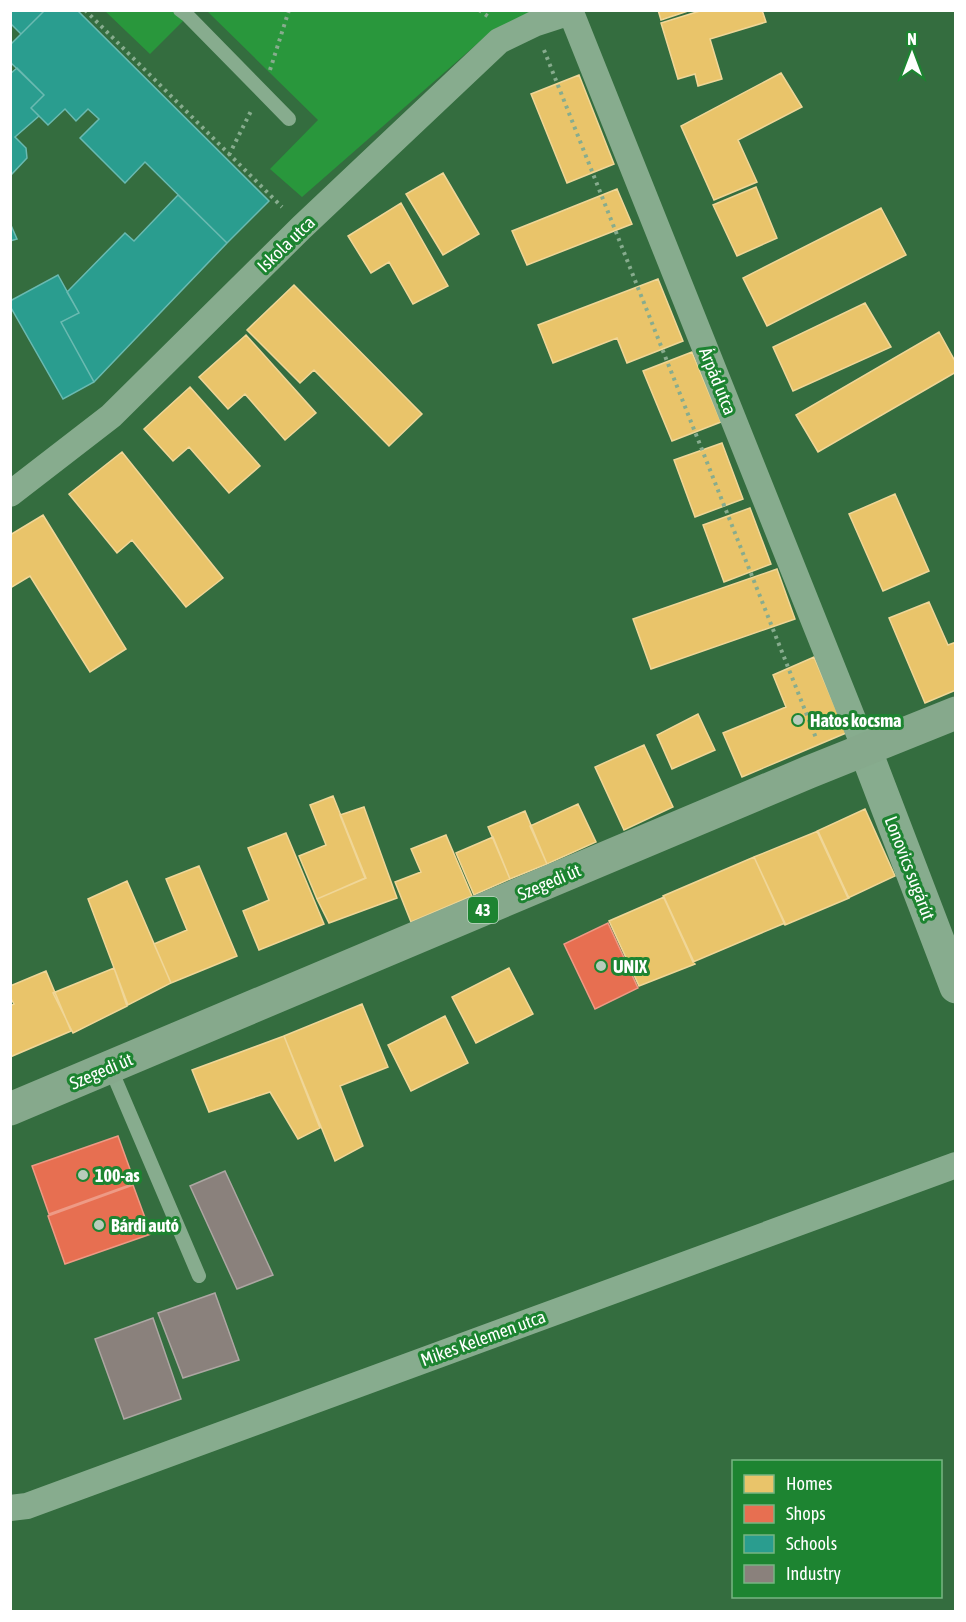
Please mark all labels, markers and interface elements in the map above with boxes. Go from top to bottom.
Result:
north arrow [882,24,942,84]
text: N [907,30,917,48]
street label: Iskola utca [253,212,319,276]
street label: Árpád utca [695,344,741,418]
place label: Hatos kocsma [810,710,901,731]
marker: Hatos kocsma [791,713,805,727]
street label: Lonovics sugárút [881,813,939,923]
street label: Szegedi út [514,859,584,905]
road number: 43 [468,897,498,923]
place label: UNIX [613,956,648,977]
marker: UNIX [594,959,608,973]
street label: Szegedi út [66,1048,136,1094]
place label: 100-as [95,1165,140,1186]
marker: 100-as [76,1168,90,1182]
place label: Bárdi autó [111,1215,179,1236]
marker: Bárdi autó [92,1218,106,1232]
street label: Mikes Kelemen utca [418,1306,548,1370]
legend [732,1460,942,1598]
text: Homes [786,1473,832,1494]
text: Shops [786,1503,826,1524]
text: Schools [786,1533,837,1554]
text: Industry [786,1563,841,1584]

